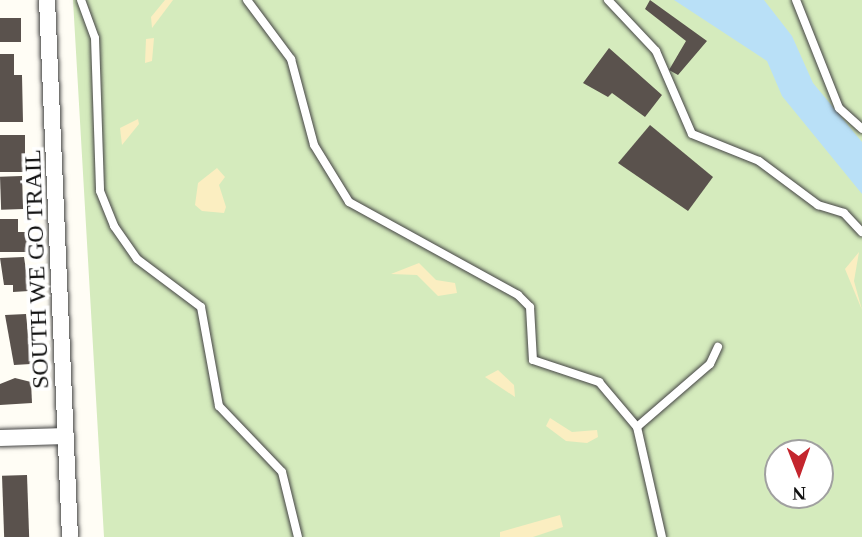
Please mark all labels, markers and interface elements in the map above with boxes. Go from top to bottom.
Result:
street label: SOUTH WE GO TRAIL [18,148,56,390]
north arrow [764,439,834,509]
text: N [792,483,806,504]

